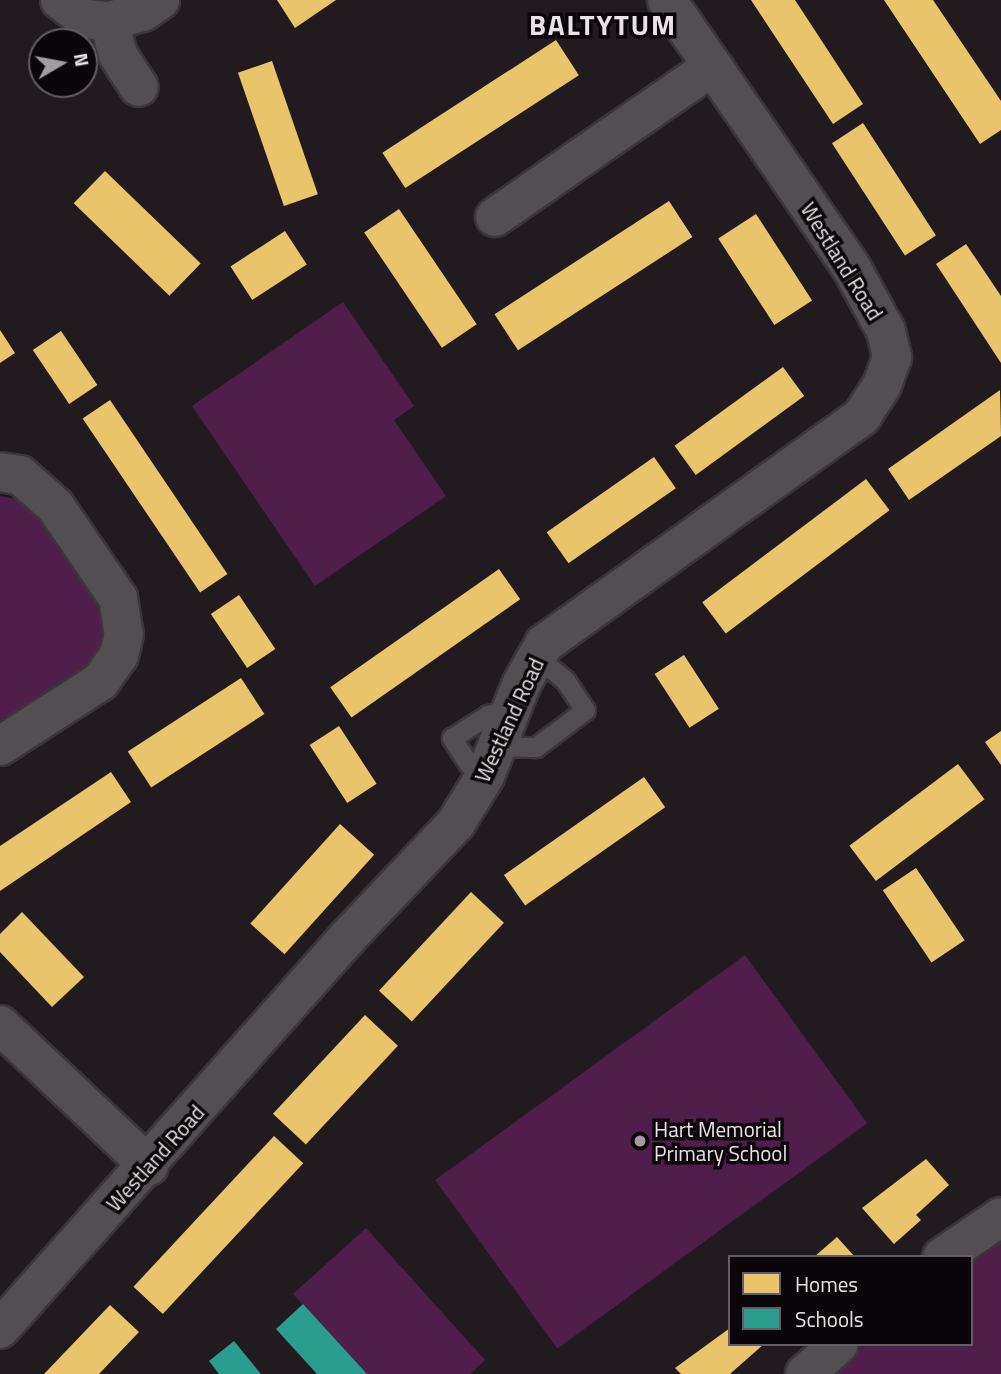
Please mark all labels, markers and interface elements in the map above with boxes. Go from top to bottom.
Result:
district label: BALTYTUM [530,8,676,42]
north arrow [28,28,98,98]
text: N [67,51,98,69]
street label: Westland Road [796,198,888,324]
street label: Westland Road [469,654,549,786]
street label: Westland Road [101,1100,209,1216]
place label: Hart Memorial Primary School [654,1116,787,1166]
marker: Hart Memorial Primary School [632,1133,648,1149]
legend [728,1255,973,1346]
text: Homes [795,1268,858,1300]
text: Schools [795,1303,864,1335]

